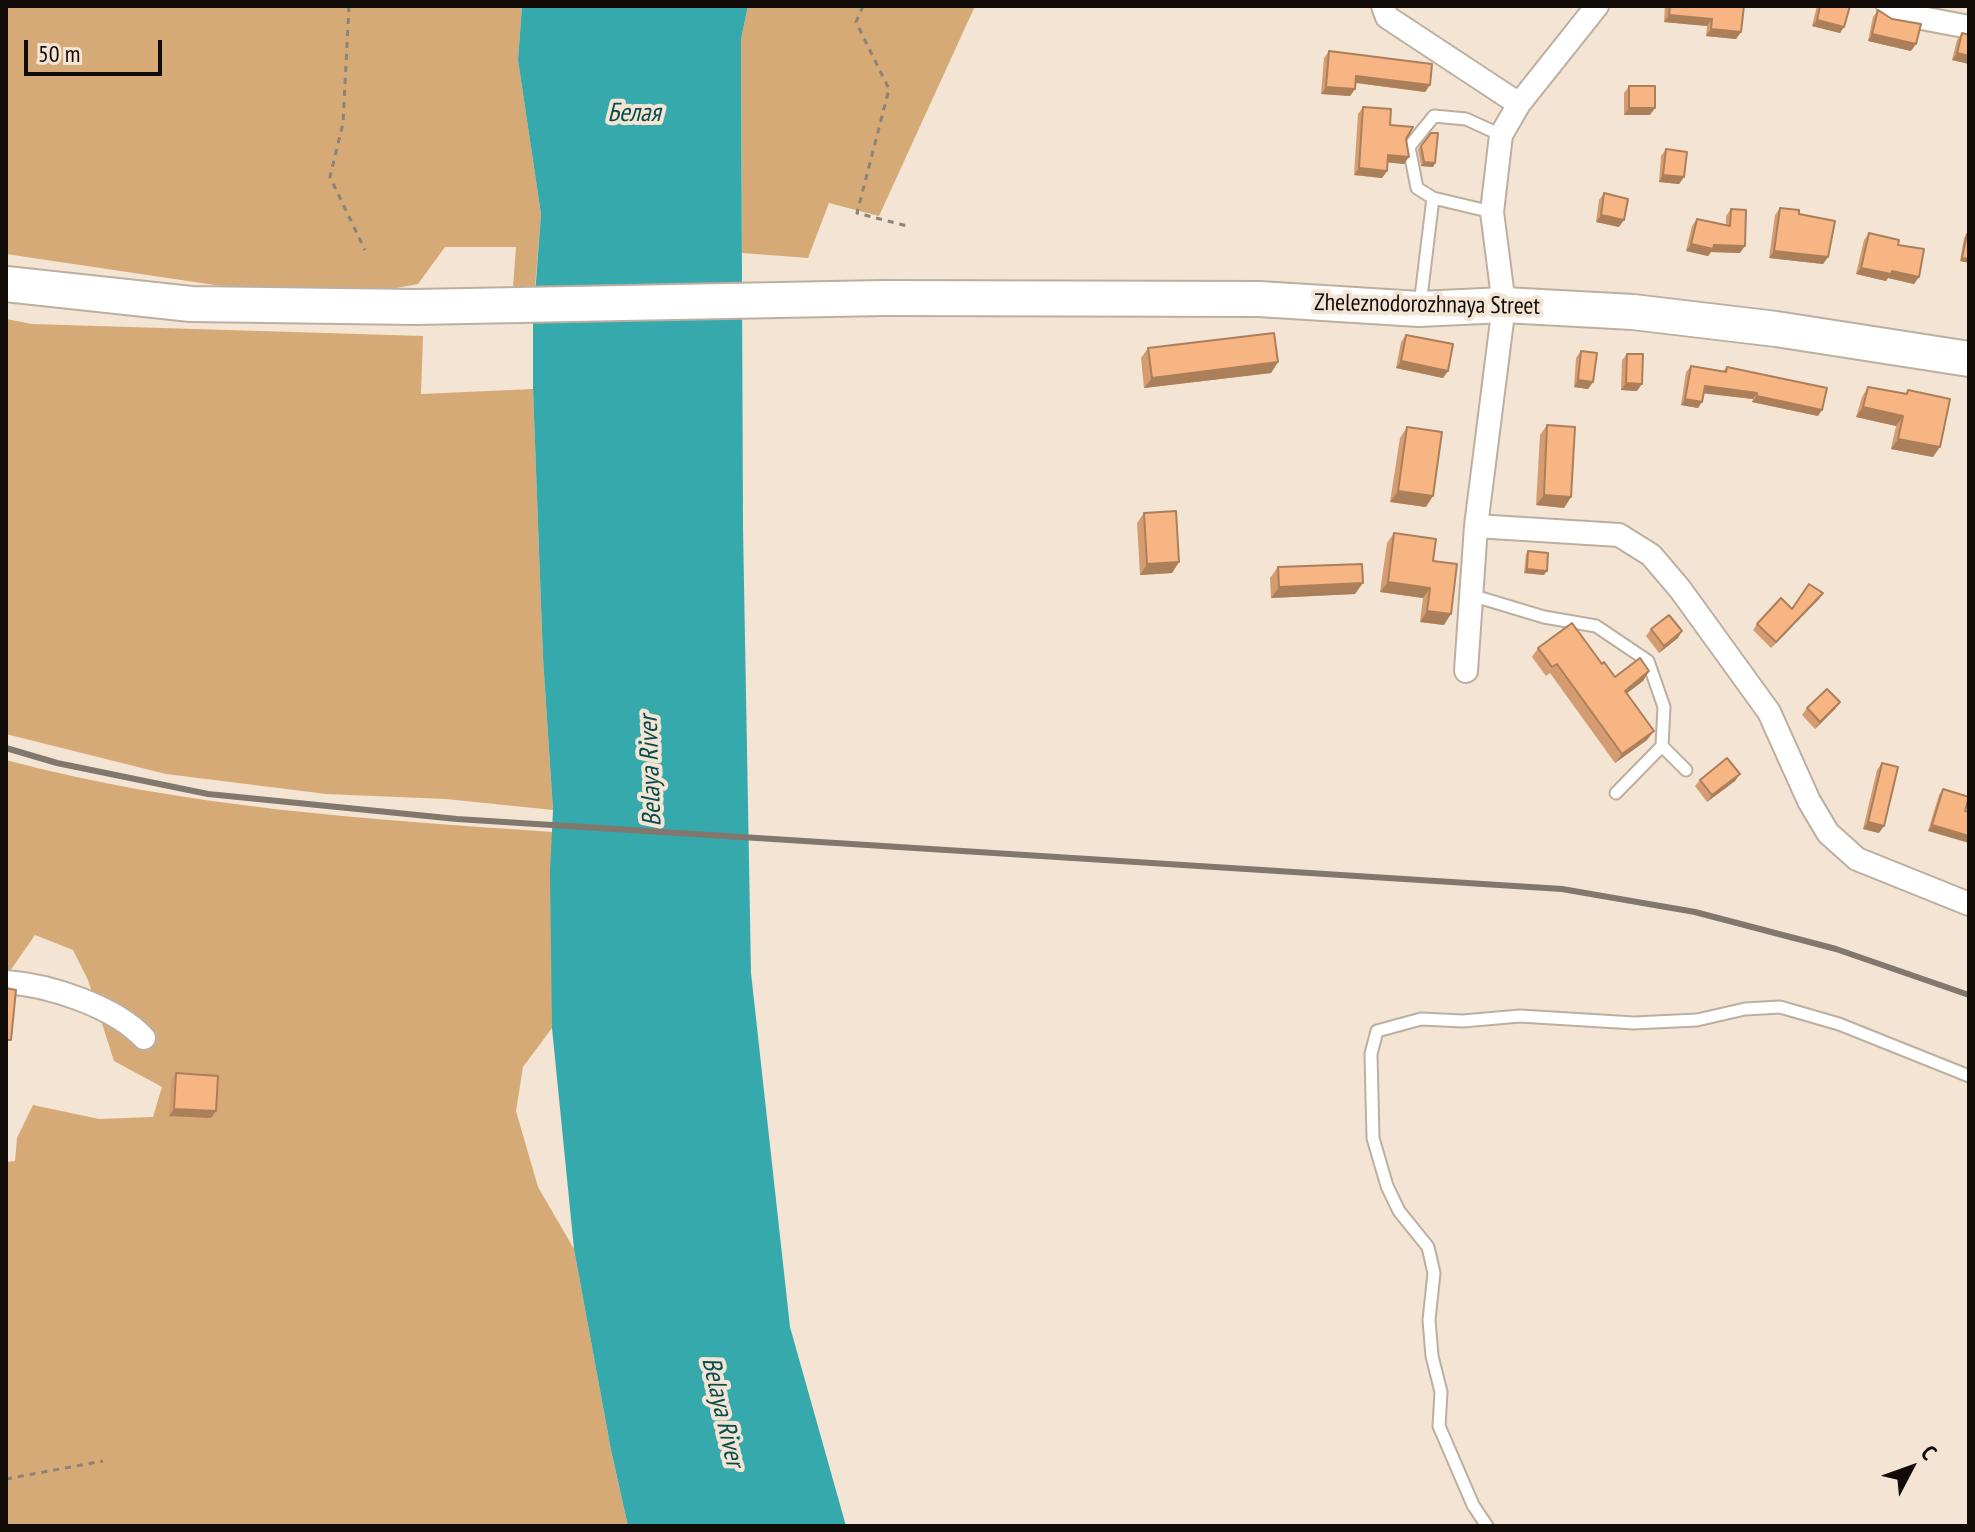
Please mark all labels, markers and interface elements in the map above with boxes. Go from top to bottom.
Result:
scale bar [28,24,166,74]
text: 50 m [38,38,80,69]
water label: Белая [608,98,660,130]
street label: Zheleznodorozhnaya Street [1314,289,1540,321]
water label: Belaya River [633,715,669,827]
water label: Belaya River [694,1354,750,1470]
north arrow [1871,1428,1951,1508]
text: С [1915,1439,1943,1465]

